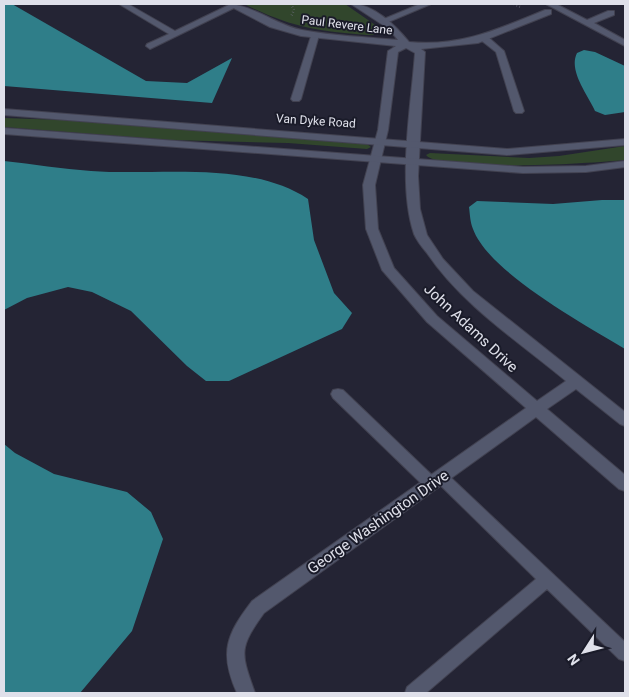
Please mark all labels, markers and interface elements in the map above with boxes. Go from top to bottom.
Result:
street label: Paul Revere Lane [301,12,393,38]
street label: Van Dyke Road [276,111,356,131]
street label: John Adams Drive [420,280,522,376]
street label: George Washington Drive [304,466,452,578]
north arrow [559,627,609,677]
text: N [564,651,583,668]

